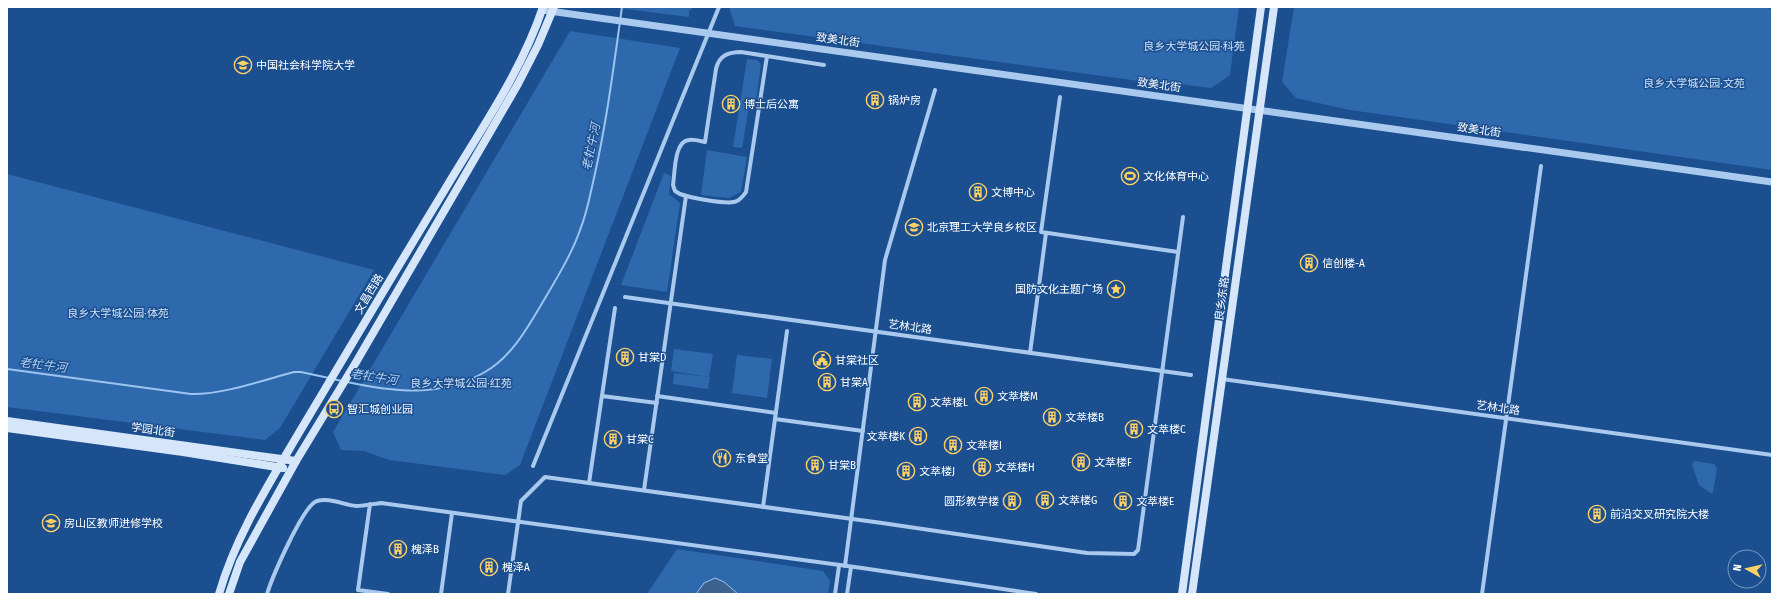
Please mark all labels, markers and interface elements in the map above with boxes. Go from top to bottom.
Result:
street label: 致美北街 [815,31,861,49]
park label: 良乡大学城公园·科苑 [1143,40,1245,53]
school or university icon: 中国社会科学院大学 [233,55,253,75]
place label: 中国社会科学院大学 [256,59,355,72]
street label: 致美北街 [1136,76,1182,94]
park label: 良乡大学城公园·文苑 [1643,77,1745,90]
building icon: 锅炉房 [865,90,885,110]
building icon: 博士后公寓 [721,94,741,114]
place label: 锅炉房 [888,94,921,107]
place label: 博士后公寓 [744,98,799,111]
water label: 老牤牛河 [579,120,603,172]
street label: 致美北街 [1456,121,1502,139]
sports icon: 文化体育中心 [1120,166,1140,186]
place label: 文化体育中心 [1143,170,1209,183]
building icon: 文博中心 [968,182,988,202]
place label: 文博中心 [991,186,1035,199]
school or university icon: 北京理工大学良乡校区 [904,217,924,237]
place label: 北京理工大学良乡校区 [927,221,1037,234]
building icon: 信创楼-A [1299,253,1319,273]
place label: 信创楼-A [1322,257,1365,270]
street label: 文昌西路 [352,272,386,316]
street label: 良乡东路 [1213,276,1231,322]
place icon: 国防文化主题广场 [1106,279,1126,299]
place label: 国防文化主题广场 [1015,283,1103,296]
park label: 良乡大学城公园·体苑 [67,307,169,320]
street label: 艺林北路 [887,318,933,336]
building icon: 甘棠D [615,347,635,367]
public building icon: 甘棠社区 [812,350,832,370]
place label: 甘棠D [638,351,666,364]
place label: 甘棠社区 [835,354,879,367]
water label: 老牤牛河 [18,355,70,375]
water label: 老牤牛河 [349,366,401,388]
building icon: 甘棠A [817,372,837,392]
place label: 甘棠A [840,376,868,389]
park label: 良乡大学城公园·红苑 [410,377,512,390]
building icon: 文萃楼M [974,386,994,406]
place label: 文萃楼M [997,390,1038,403]
building icon: 文萃楼L [907,392,927,412]
place label: 文萃楼L [930,396,968,409]
bus stop icon: 智汇城创业园 [324,399,344,419]
street label: 艺林北路 [1475,399,1521,417]
place label: 智汇城创业园 [347,403,413,416]
building icon: 文萃楼B [1042,407,1062,427]
place label: 文萃楼B [1065,411,1104,424]
building icon: 文萃楼C [1124,419,1144,439]
street label: 学园北街 [130,421,176,439]
place label: 文萃楼C [1147,423,1186,436]
building icon: 文萃楼K [908,426,928,446]
building icon: 甘棠C [603,429,623,449]
place label: 文萃楼K [866,430,905,443]
place label: 甘棠C [626,433,654,446]
building icon: 文萃楼I [943,435,963,455]
place label: 文萃楼I [966,439,1002,452]
restaurant icon: 东食堂 [712,448,732,468]
place label: 东食堂 [735,452,768,465]
building icon: 文萃楼F [1071,452,1091,472]
building icon: 甘棠B [805,455,825,475]
place label: 文萃楼F [1094,456,1132,469]
building icon: 文萃楼H [972,457,992,477]
place label: 甘棠B [828,459,856,472]
building icon: 文萃楼J [896,461,916,481]
place label: 文萃楼H [995,461,1035,474]
place label: 文萃楼J [919,465,955,478]
building icon: 文萃楼G [1035,490,1055,510]
building icon: 圆形教学楼 [1002,491,1022,511]
building icon: 文萃楼E [1113,491,1133,511]
place label: 文萃楼G [1058,494,1097,507]
place label: 圆形教学楼 [944,495,999,508]
place label: 文萃楼E [1136,495,1174,508]
building icon: 前沿交叉研究院大楼 [1587,504,1607,524]
place label: 前沿交叉研究院大楼 [1610,508,1709,521]
school or university icon: 房山区教师进修学校 [41,513,61,533]
place label: 房山区教师进修学校 [64,517,163,530]
building icon: 槐泽B [388,539,408,559]
place label: 槐泽B [411,543,439,556]
north arrow [1727,549,1767,589]
building icon: 槐泽A [479,557,499,577]
place label: 槐泽A [502,561,530,574]
text: N [1731,564,1744,572]

